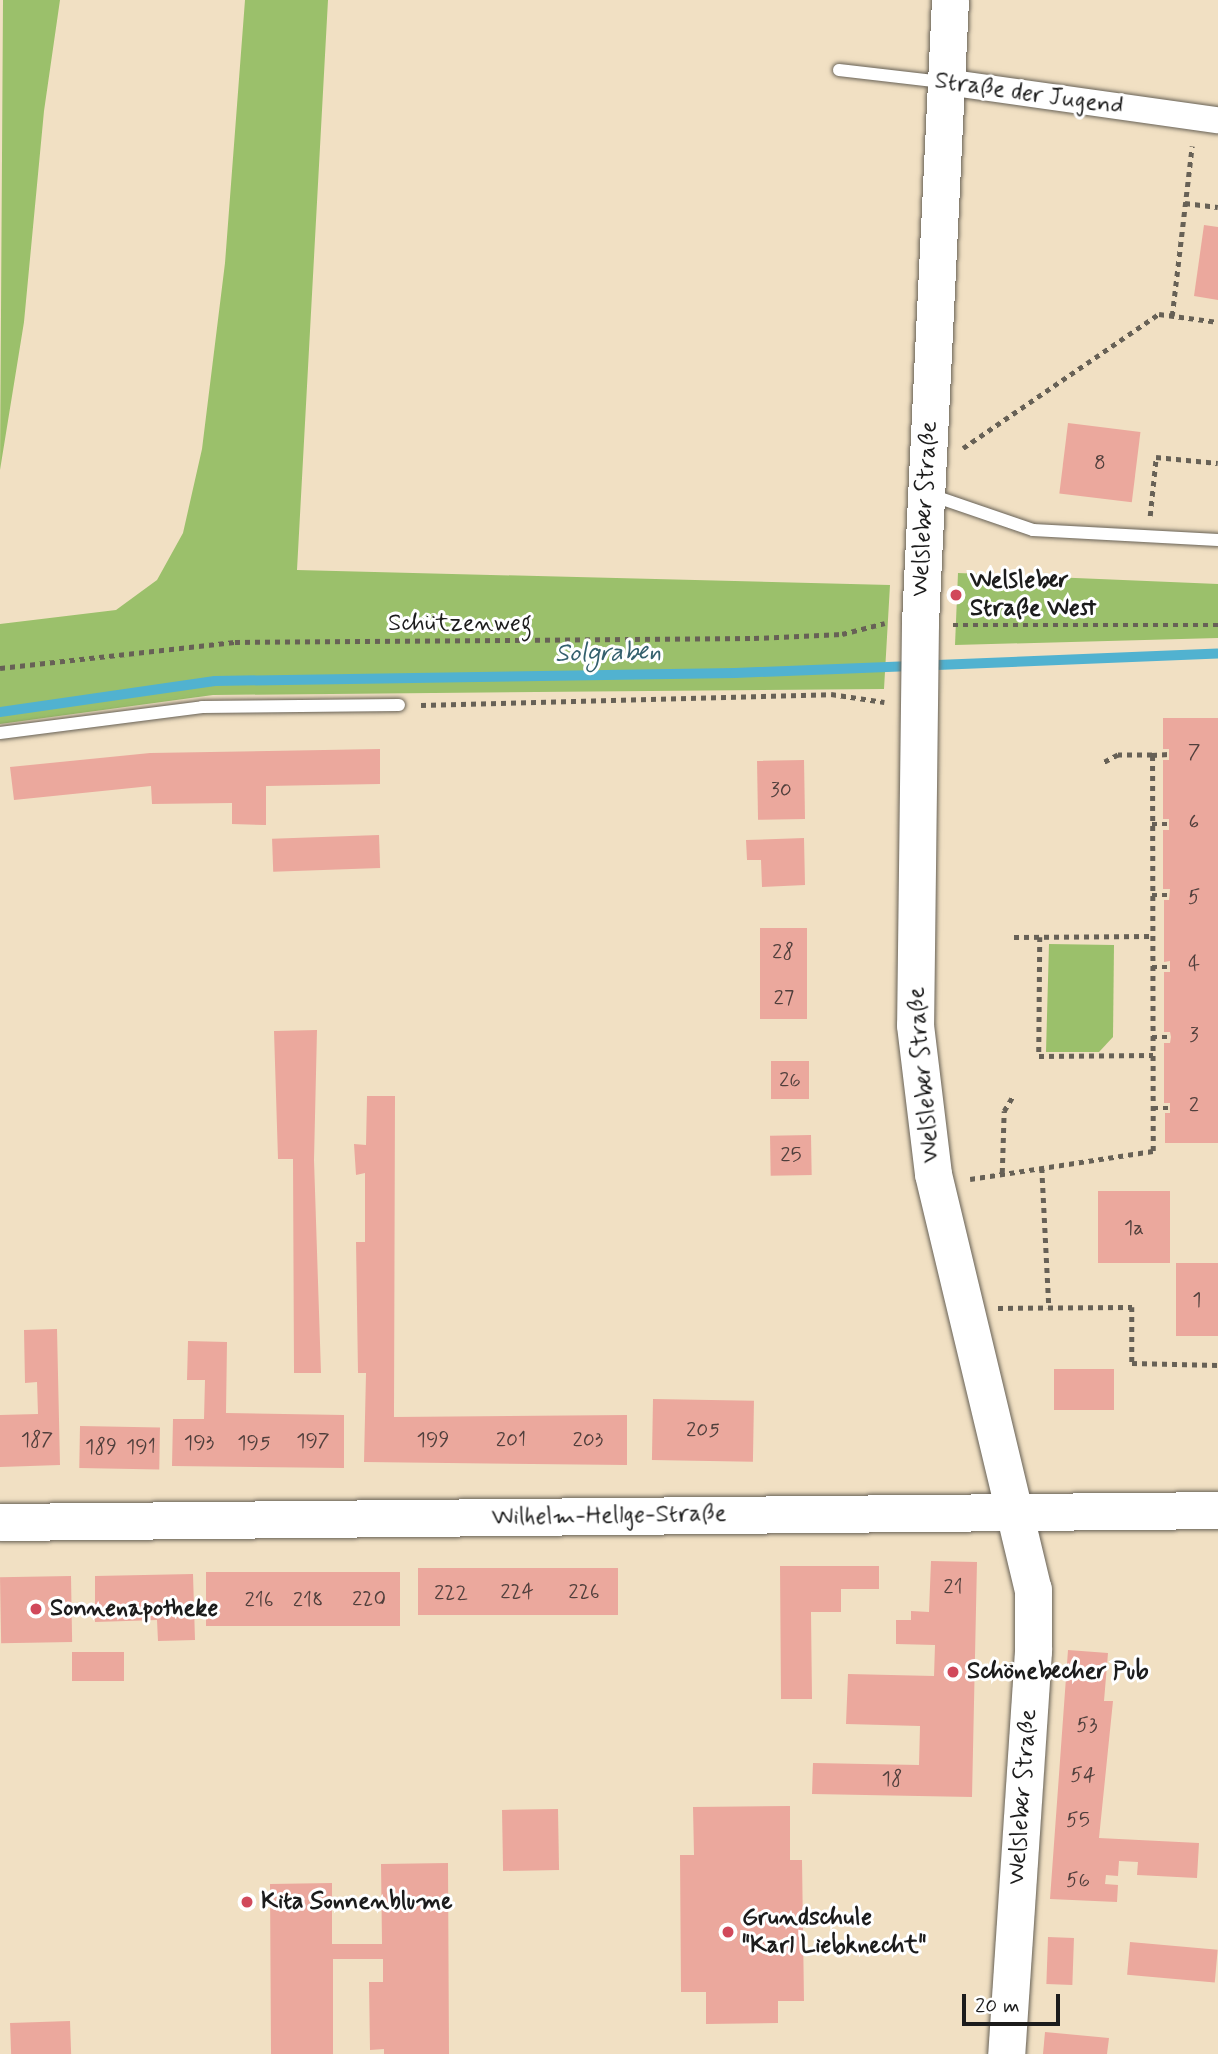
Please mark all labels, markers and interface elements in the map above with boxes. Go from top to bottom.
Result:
street label: Straße der Jugend [931,66,1127,122]
street label: Welsleber Straße [906,420,944,598]
house number: 8 [1094,450,1106,476]
place label: Welsleber Straße West [970,567,1096,623]
marker: Welsleber Straße West [948,587,964,603]
street label: Schützenweg [388,610,532,638]
water label: Solgraben [555,637,661,671]
house number: 7 [1188,739,1200,765]
house number: 30 [770,777,792,803]
house number: 6 [1189,809,1199,835]
house number: 5 [1188,884,1200,910]
house number: 28 [772,939,794,965]
house number: 4 [1188,951,1200,977]
house number: 27 [774,985,794,1011]
street label: Welsleber Straße [902,986,946,1164]
house number: 3 [1189,1022,1199,1048]
house number: 26 [779,1067,801,1093]
house number: 2 [1189,1092,1199,1118]
house number: 25 [780,1142,802,1168]
house number: 1a [1124,1215,1144,1241]
house number: 1 [1192,1287,1202,1313]
house number: 205 [686,1417,720,1443]
house number: 187 [21,1427,53,1453]
house number: 199 [417,1427,449,1453]
house number: 201 [496,1427,526,1453]
house number: 203 [573,1427,603,1453]
house number: 197 [296,1428,330,1454]
house number: 193 [184,1430,214,1456]
house number: 195 [237,1430,271,1456]
house number: 189 [85,1434,117,1460]
house number: 191 [126,1434,156,1460]
street label: Wilhelm-Hellge-Straße [491,1500,727,1532]
house number: 21 [943,1574,963,1600]
house number: 224 [500,1579,534,1605]
house number: 226 [568,1579,600,1605]
house number: 222 [434,1580,468,1606]
house number: 220 [352,1586,386,1612]
house number: 216 [244,1587,274,1613]
house number: 218 [293,1587,323,1613]
place label: Sonnenapotheke [50,1595,218,1623]
marker: Sonnenapotheke [28,1601,44,1617]
place label: Schönebecher Pub [967,1658,1153,1686]
marker: Schönebecher Pub [945,1664,961,1680]
street label: Welsleber Straße [1002,1708,1044,1886]
house number: 53 [1076,1712,1098,1738]
house number: 54 [1070,1762,1096,1788]
house number: 18 [882,1766,902,1792]
house number: 55 [1066,1807,1090,1833]
house number: 56 [1066,1867,1090,1893]
place label: Kita Sonnenblume [261,1888,451,1916]
marker: Kita Sonnenblume [239,1894,255,1910]
place label: Grundschule "Karl Liebknecht" [742,1904,927,1960]
marker: Grundschule "Karl Liebknecht" [720,1924,736,1940]
scale bar [966,1980,1064,2024]
text: 20 m [975,1992,1020,2020]

